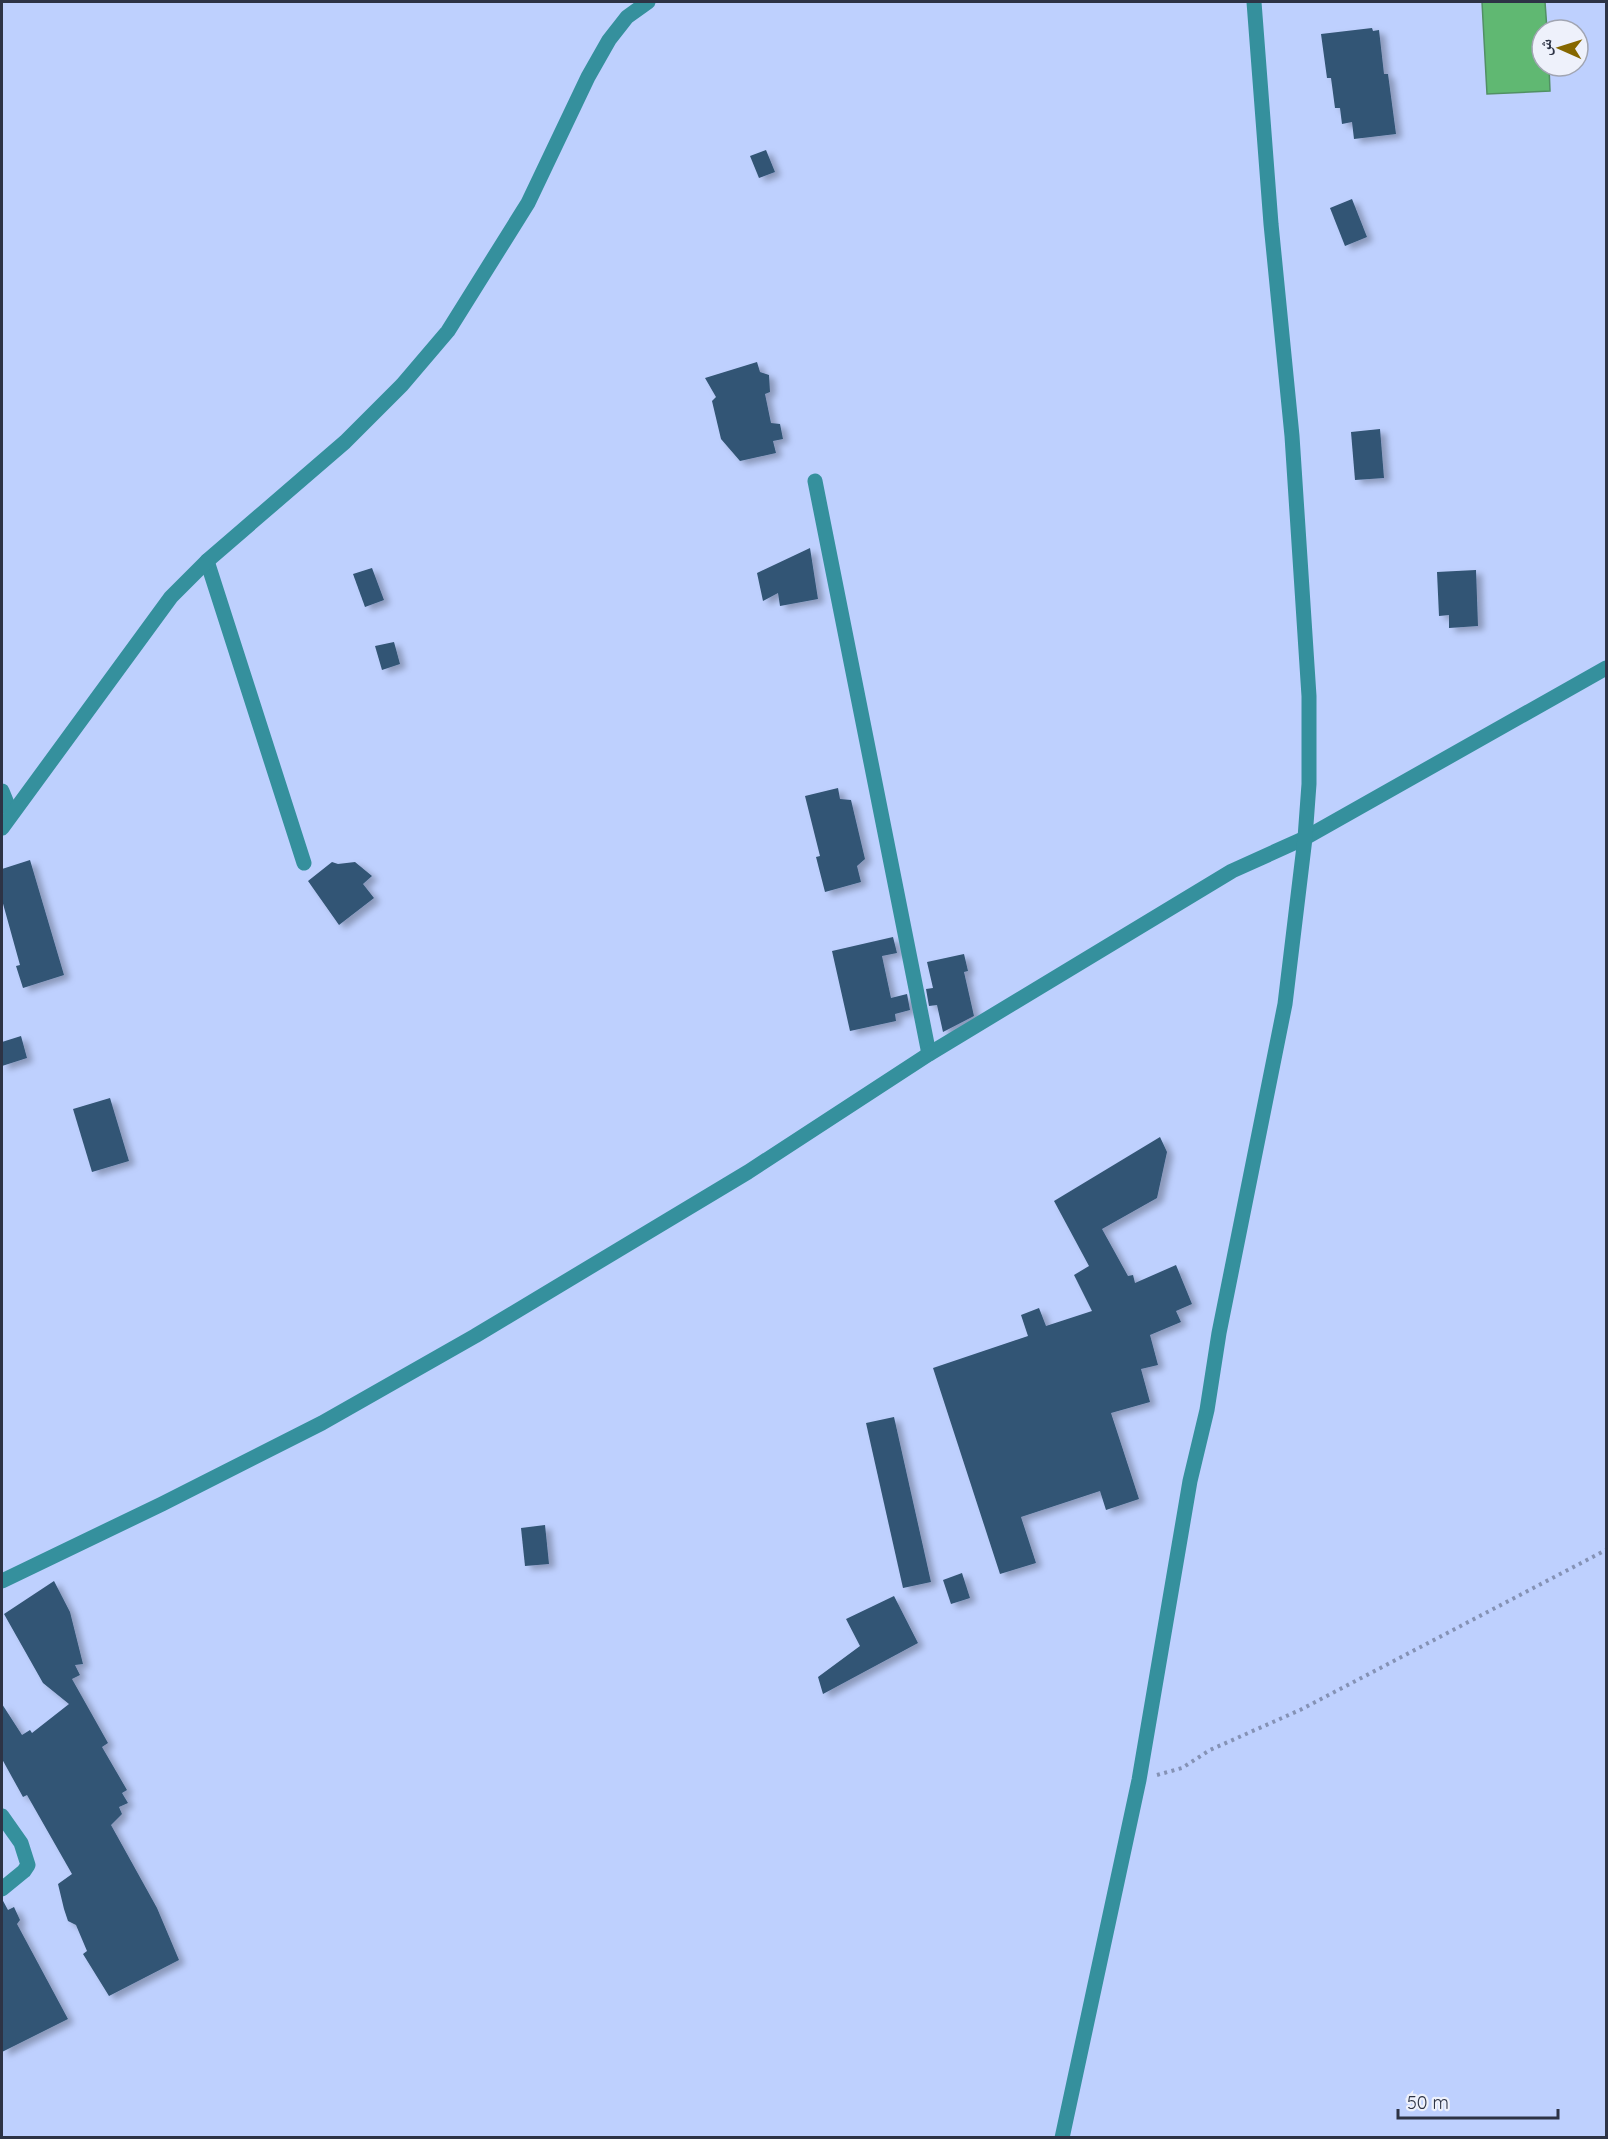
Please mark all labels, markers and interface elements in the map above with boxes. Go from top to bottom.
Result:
north arrow [1530,18,1590,78]
text: ش [1535,38,1555,56]
scale bar [1398,2082,1558,2120]
text: 50 m [1407,2091,1449,2114]

